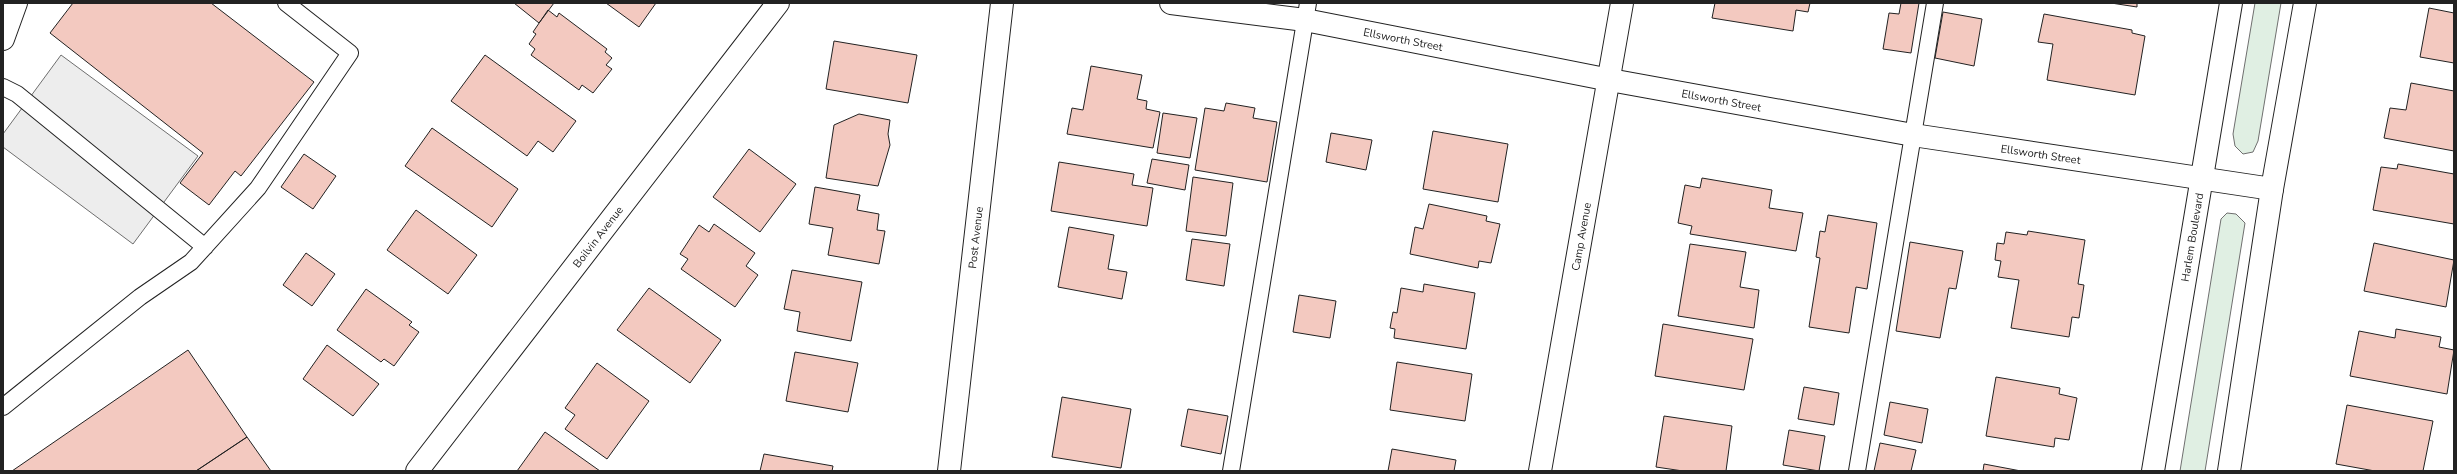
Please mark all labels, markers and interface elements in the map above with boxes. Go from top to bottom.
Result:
street label: Ellsworth Street [1362,24,1444,54]
street label: Ellsworth Street [1680,86,1762,115]
street label: Ellsworth Street [2000,141,2082,168]
street label: Harlem Boulevard [2177,192,2207,283]
street label: Camp Avenue [1568,201,1594,272]
street label: Boilvin Avenue [569,203,626,271]
street label: Post Avenue [964,206,986,269]

